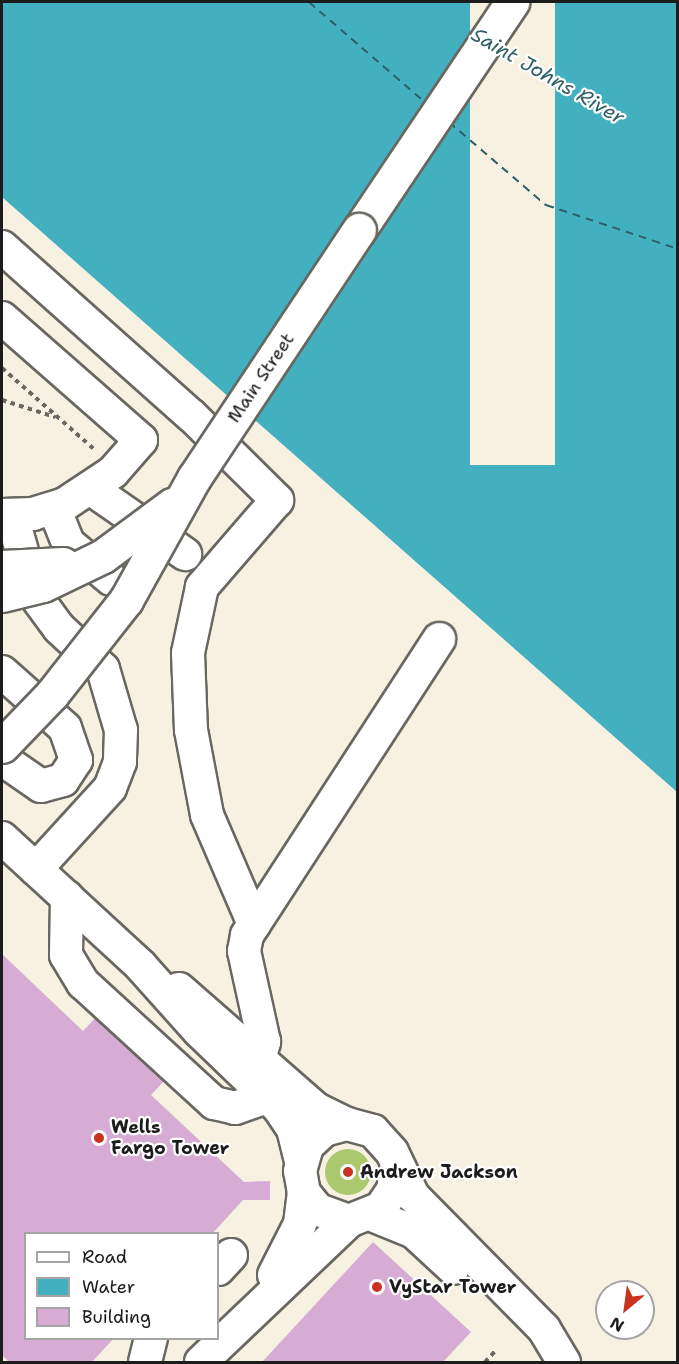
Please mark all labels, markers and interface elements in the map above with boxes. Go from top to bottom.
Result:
water label: Saint Johns River [467,22,629,130]
street label: Main Street [223,329,299,427]
place label: Wells Fargo Tower [111,1117,229,1160]
marker: Wells Fargo Tower [92,1131,106,1145]
place label: Andrew Jackson [360,1161,518,1183]
marker: Andrew Jackson [341,1165,355,1179]
legend [24,1232,219,1340]
text: Road [82,1245,127,1269]
text: Water [82,1275,135,1299]
place label: VyStar Tower [389,1276,516,1298]
marker: VyStar Tower [370,1280,384,1294]
north arrow [595,1280,655,1340]
text: Building [82,1305,151,1329]
text: N [606,1312,628,1337]

